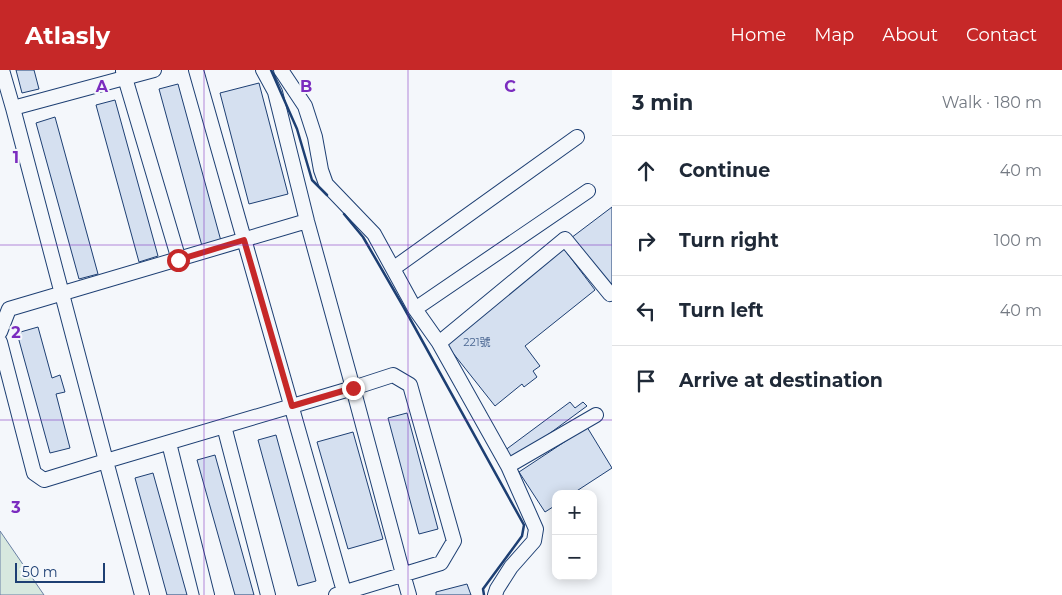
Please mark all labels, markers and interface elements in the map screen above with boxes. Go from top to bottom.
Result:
text: Atlasly [25,21,110,50]
text: Home [730,24,786,46]
text: Map [814,24,854,46]
text: About [882,24,938,46]
text: Contact [966,24,1037,46]
text: A [95,77,109,96]
text: B [300,77,312,96]
text: C [504,77,516,96]
text: 3 min [632,90,693,115]
text: Walk · 180 m [942,93,1042,112]
text: 1 [13,148,19,167]
icon: ahead [632,157,660,185]
text: Continue [679,159,770,182]
text: 40 m [1000,161,1042,180]
icon: right [632,227,660,255]
text: Turn right [679,229,779,252]
text: 100 m [994,231,1042,250]
route start [167,249,190,272]
icon: left [632,297,660,325]
text: Turn left [679,299,764,322]
text: 40 m [1000,301,1042,320]
text: 2 [11,323,21,342]
house number: 221號 [463,335,491,349]
icon: arrive [632,367,660,395]
text: Arrive at destination [679,369,883,392]
route end [342,377,365,400]
map controls [552,490,597,580]
button: + [552,490,597,535]
text: 3 [10,498,21,517]
button: − [552,535,597,580]
scale bar [15,560,105,583]
text: 50 m [22,563,58,581]

